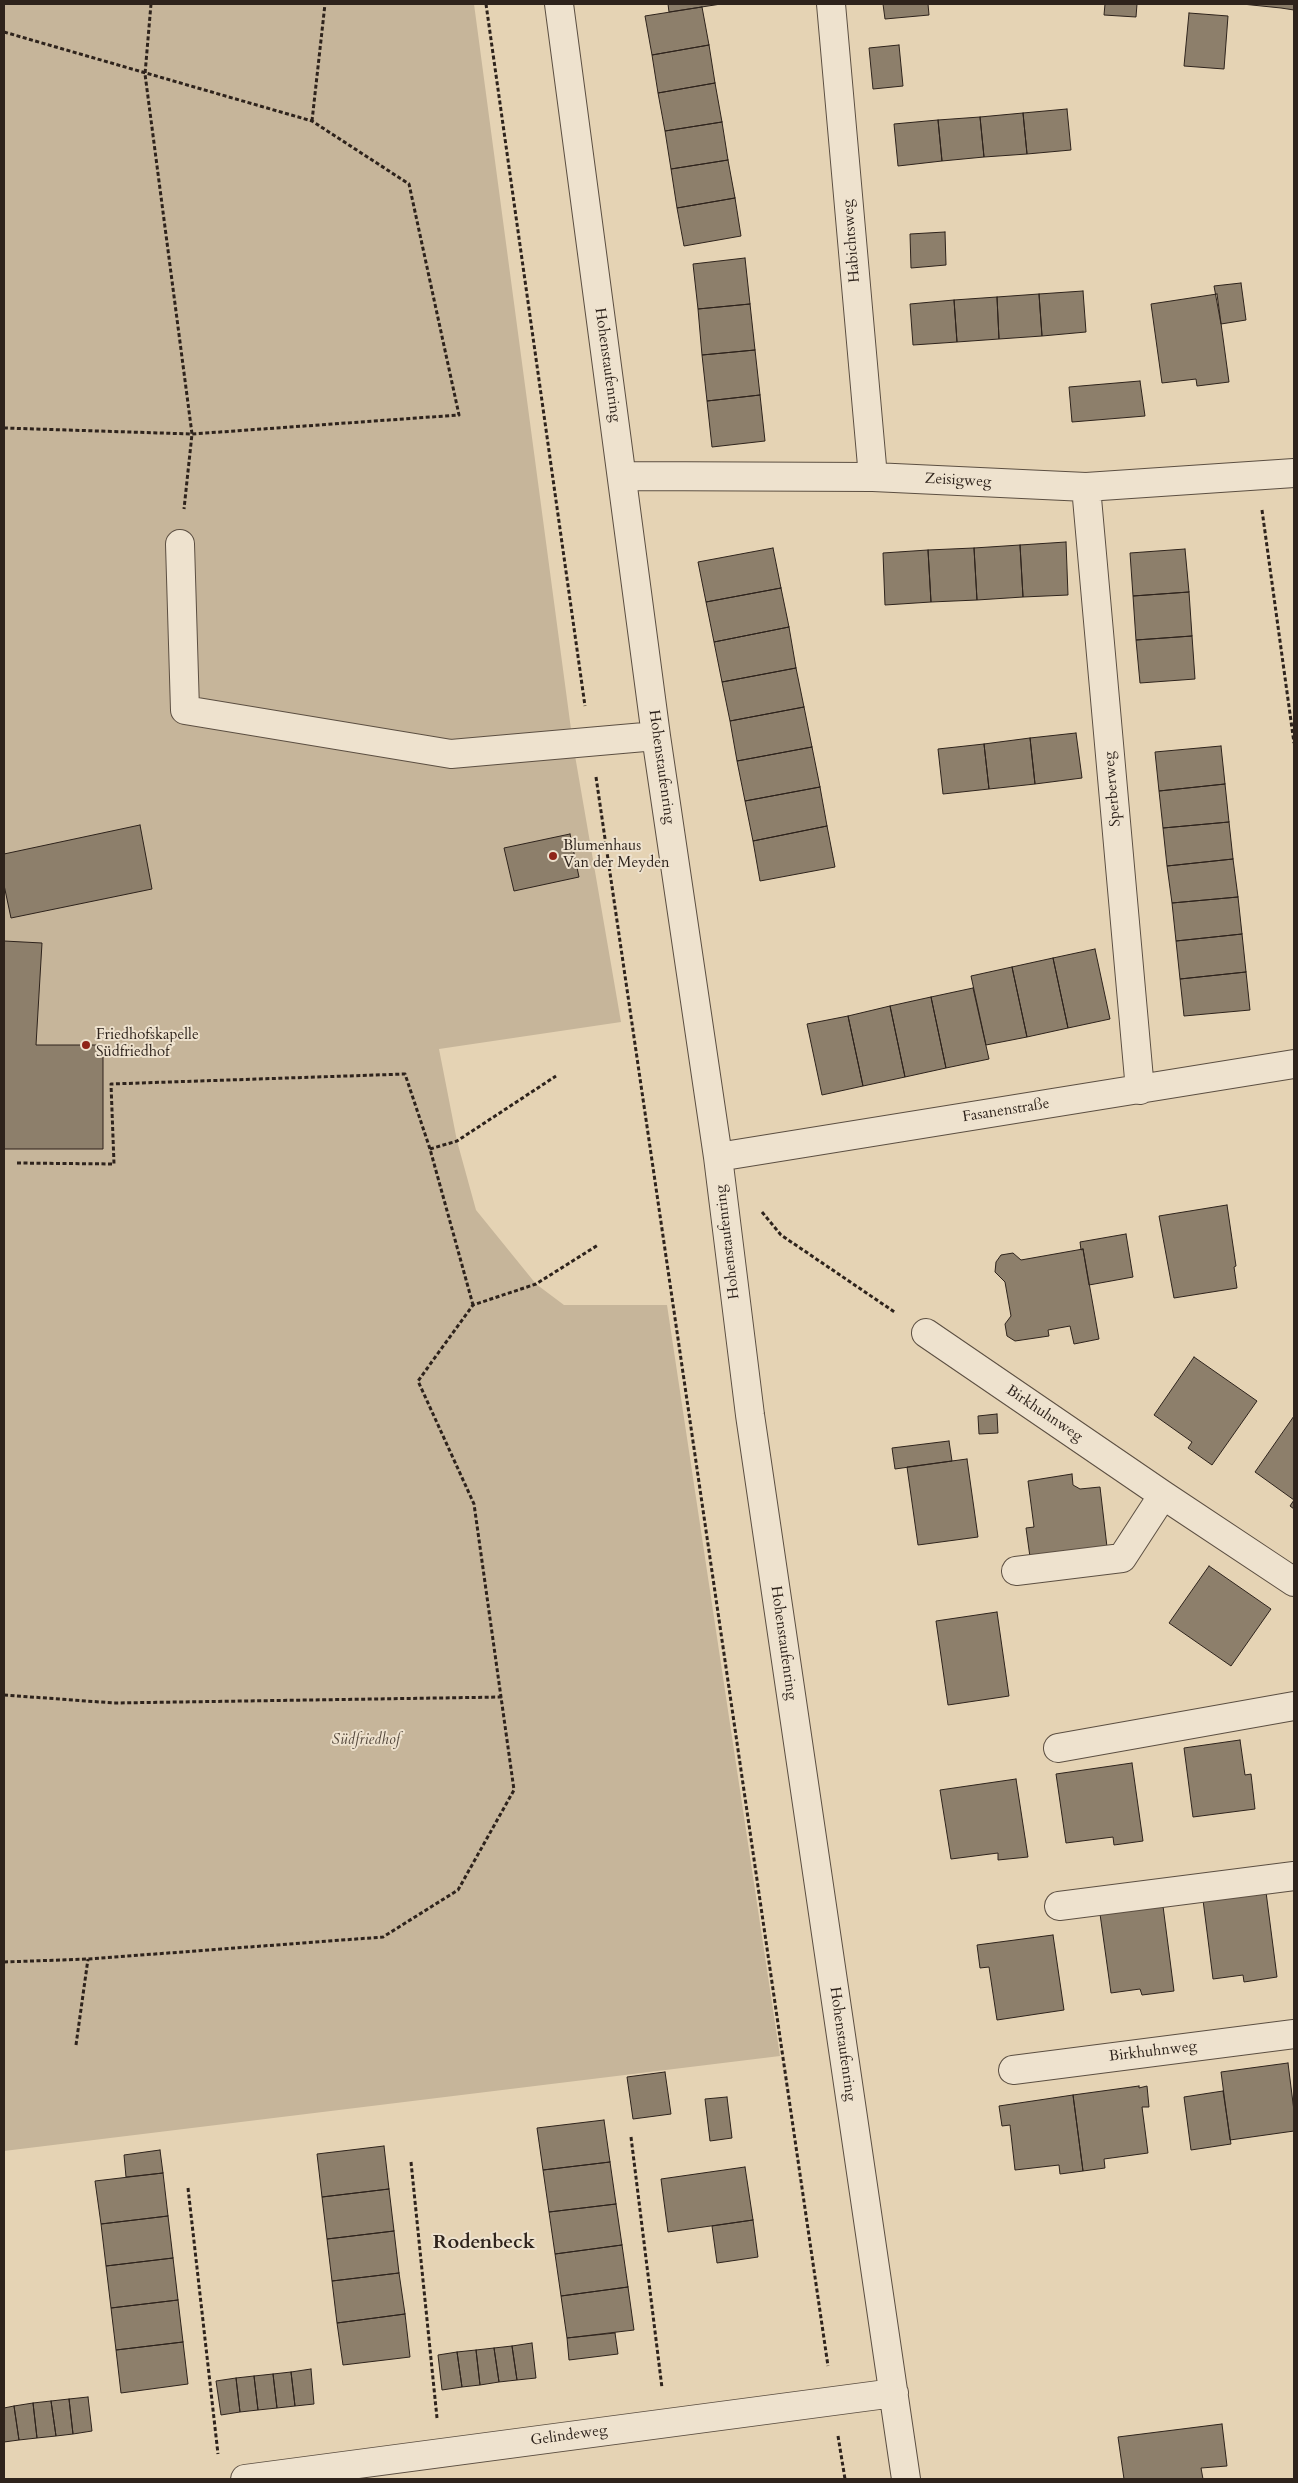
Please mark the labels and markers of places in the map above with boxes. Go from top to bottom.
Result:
place label: Blumenhaus Van der Meyden [563,838,670,873]
marker: Blumenhaus Van der Meyden [547,850,559,862]
place label: Friedhofskapelle Südfriedhof [96,1027,199,1062]
marker: Friedhofskapelle Südfriedhof [80,1039,92,1051]

